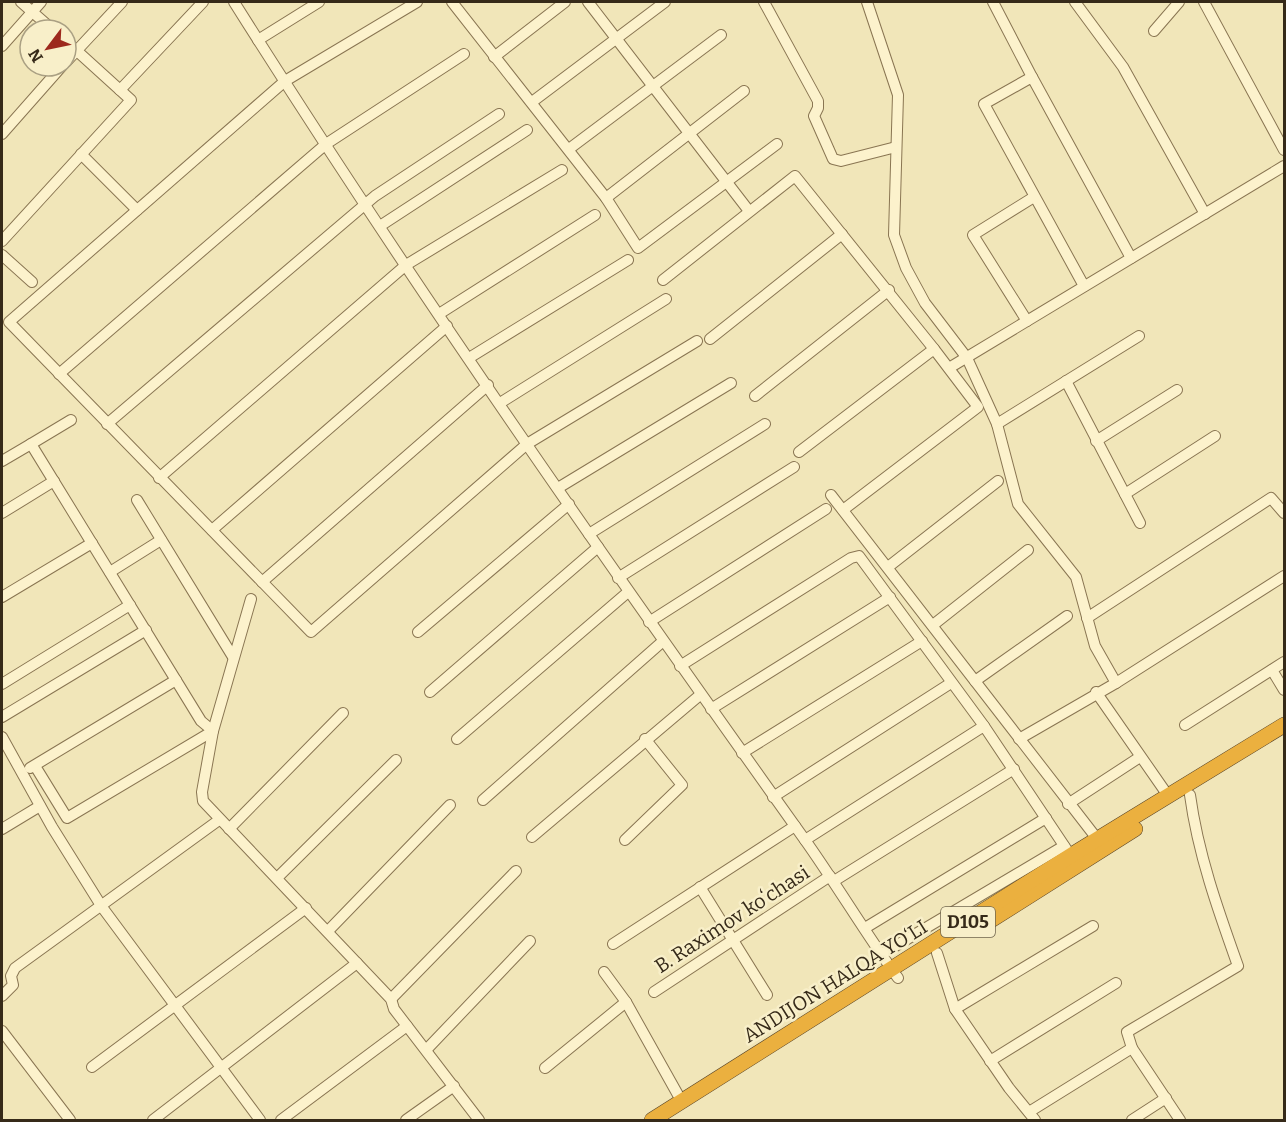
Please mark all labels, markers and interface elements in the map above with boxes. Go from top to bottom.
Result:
north arrow [18,18,78,78]
text: N [24,45,47,66]
street label: B. Raximov koʻchasi [650,860,814,978]
road number: D105 [941,907,995,937]
street label: ANDIJON HALQA YO‘LI [738,914,932,1048]

